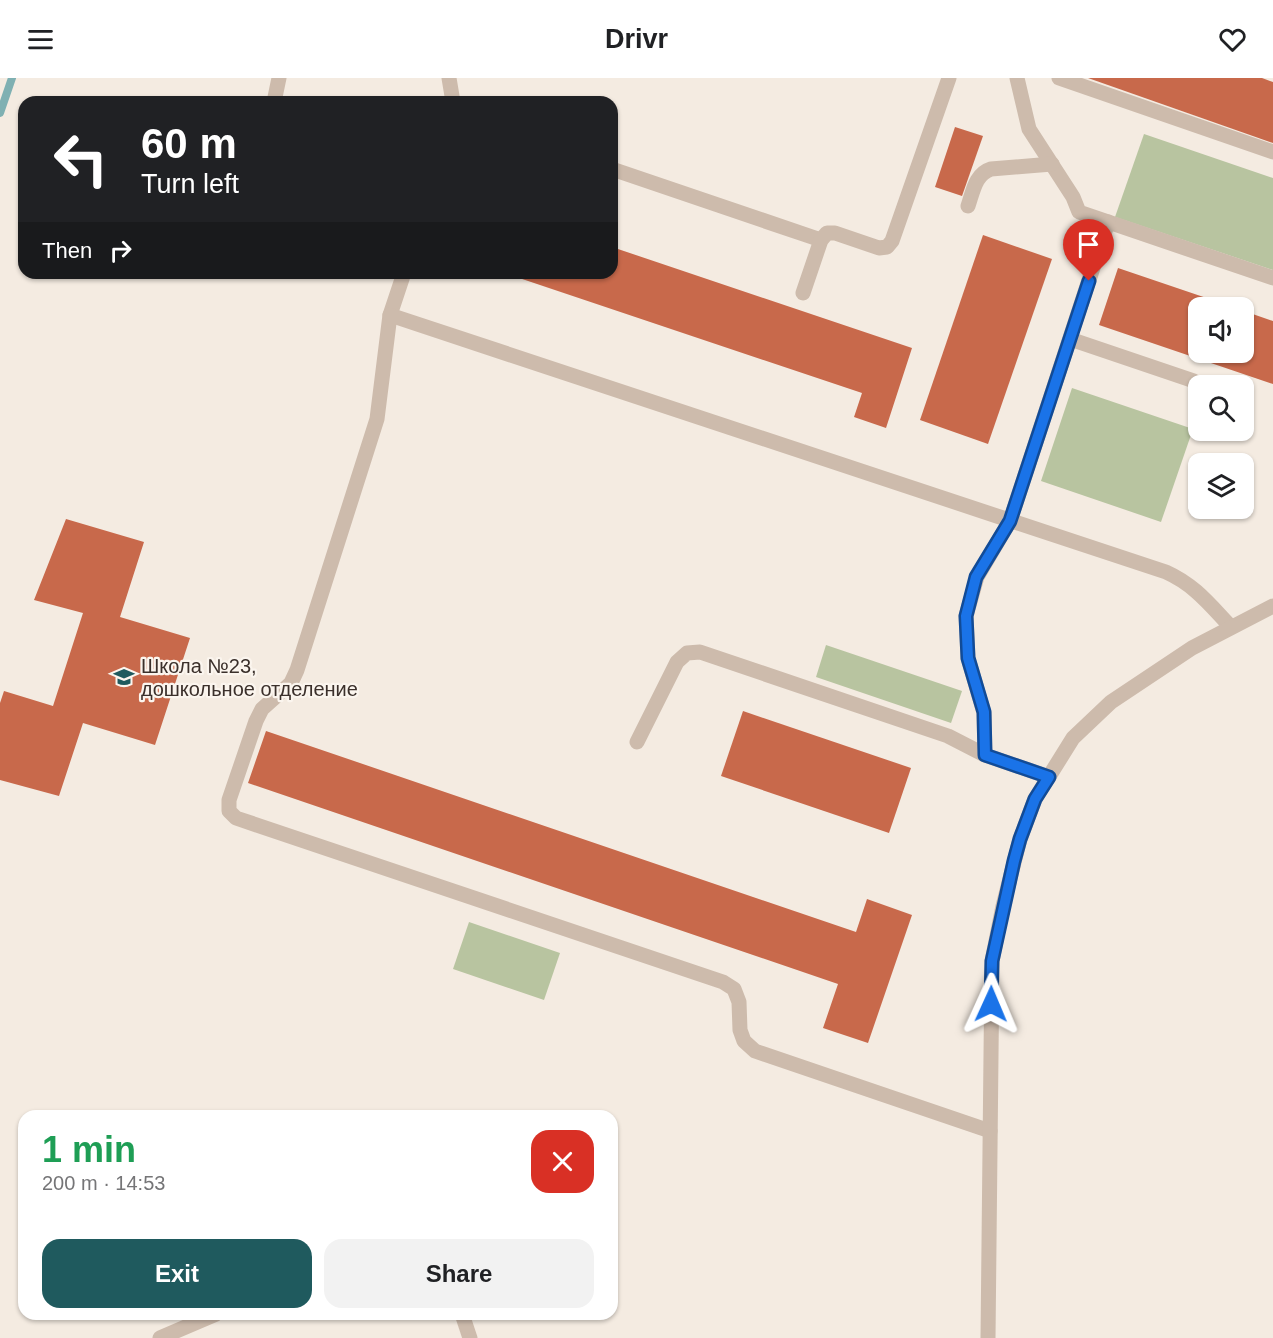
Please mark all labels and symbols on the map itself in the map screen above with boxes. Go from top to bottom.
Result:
pin [1063,219,1114,281]
place label: Школа №23, дошкольное отделение [141,655,358,700]
school or university icon: Школа №23, дошкольное отделение [112,665,136,689]
position arrow [959,972,1023,1036]

